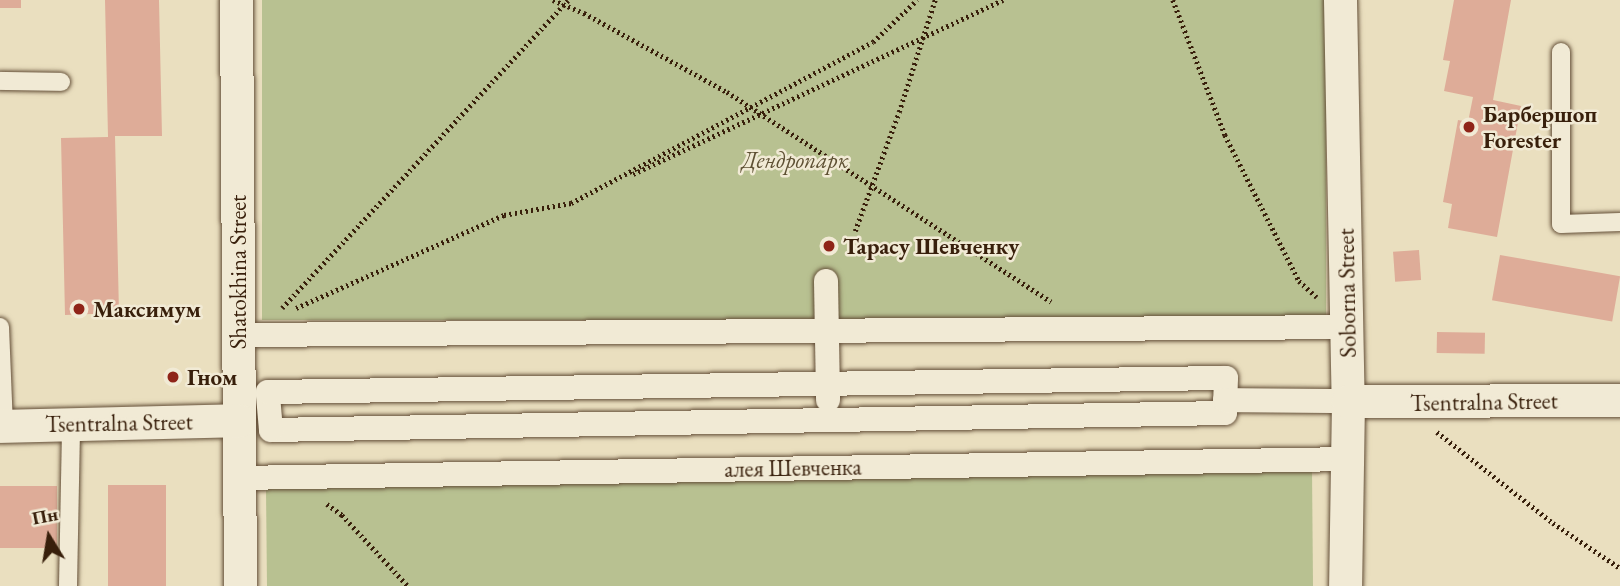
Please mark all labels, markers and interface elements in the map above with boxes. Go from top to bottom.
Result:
place label: Барбершоп Forester [1483,100,1597,154]
marker: Барбершоп Forester [1461,119,1477,135]
park label: Дендропарк [742,146,848,174]
street label: Shatokhina Street [224,195,252,349]
street label: Soborna Street [1332,228,1362,358]
place label: Тарасу Шевченку [843,232,1019,260]
marker: Тарасу Шевченку [821,238,837,254]
place label: Максимум [93,295,201,323]
marker: Максимум [71,301,87,317]
place label: Гном [187,363,238,391]
marker: Гном [165,369,181,385]
street label: Tsentralna Street [1410,387,1558,417]
street label: Tsentralna Street [45,408,193,438]
street label: алея Шевченка [724,453,862,483]
text: Пн [30,501,60,531]
north arrow [14,502,84,572]

